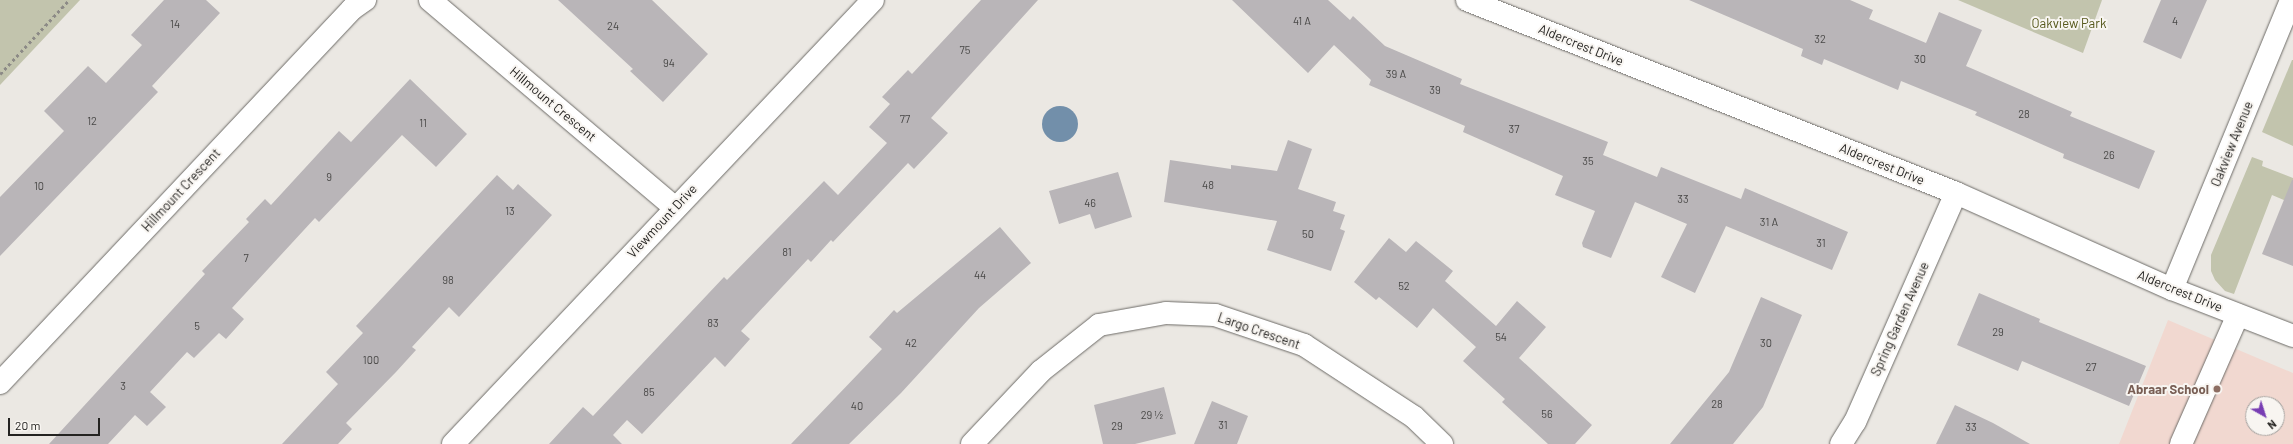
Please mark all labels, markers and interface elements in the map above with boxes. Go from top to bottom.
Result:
house number: 41 A [1293,14,1311,28]
house number: 4 [2172,14,2178,28]
park label: Oakview Park [2032,15,2106,31]
house number: 14 [170,17,180,31]
house number: 24 [607,19,619,33]
street label: Aldercrest Drive [1536,21,1626,69]
house number: 32 [1814,32,1826,46]
house number: 75 [960,43,970,57]
house number: 30 [1914,52,1926,66]
house number: 94 [663,56,675,70]
street label: Hillmount Crescent [507,63,599,145]
house number: 39 A [1386,67,1406,81]
house number: 39 [1429,83,1441,97]
street label: Oakview Avenue [2208,99,2256,189]
house number: 28 [2018,107,2030,121]
house number: 77 [900,112,910,126]
house number: 12 [87,114,97,128]
house number: 11 [419,116,427,130]
house number: 37 [1509,122,1519,136]
street label: Aldercrest Drive [1837,140,1927,188]
street label: Hillmount Crescent [139,145,223,235]
house number: 26 [2103,148,2115,162]
house number: 35 [1582,154,1594,168]
house number: 9 [326,170,332,184]
house number: 48 [1202,178,1214,192]
house number: 10 [34,179,44,193]
street label: Viewmount Drive [624,181,700,261]
house number: 33 [1677,192,1689,206]
house number: 46 [1084,196,1096,210]
house number: 13 [505,204,515,218]
house number: 31 A [1760,215,1778,229]
house number: 50 [1302,227,1314,241]
house number: 31 [1816,236,1826,250]
house number: 81 [782,245,792,259]
house number: 7 [243,251,249,265]
street label: Spring Garden Avenue [1868,259,1932,379]
street label: Aldercrest Drive [2135,267,2225,315]
house number: 44 [974,268,986,282]
house number: 98 [442,273,454,287]
house number: 52 [1398,279,1410,293]
street label: Largo Crescent [1216,310,1302,352]
house number: 83 [707,316,719,330]
house number: 5 [194,319,200,333]
house number: 29 [1992,325,2004,339]
house number: 54 [1495,330,1507,344]
house number: 42 [905,336,917,350]
house number: 30 [1760,336,1772,350]
house number: 100 [363,353,379,367]
house number: 27 [2085,360,2097,374]
house number: 3 [120,379,126,393]
place label: Abraar School [2127,381,2209,397]
marker: Abraar School [2212,384,2222,394]
house number: 85 [643,385,655,399]
north arrow [2245,396,2285,436]
house number: 28 [1711,397,1723,411]
house number: 40 [851,399,863,413]
house number: 56 [1541,407,1553,421]
house number: 29 ½ [1141,408,1163,422]
scale bar [10,410,102,436]
text: 20 m [15,418,41,432]
house number: 31 [1218,418,1228,432]
text: N [2265,418,2279,432]
house number: 29 [1111,419,1123,433]
house number: 33 [1965,420,1977,434]

